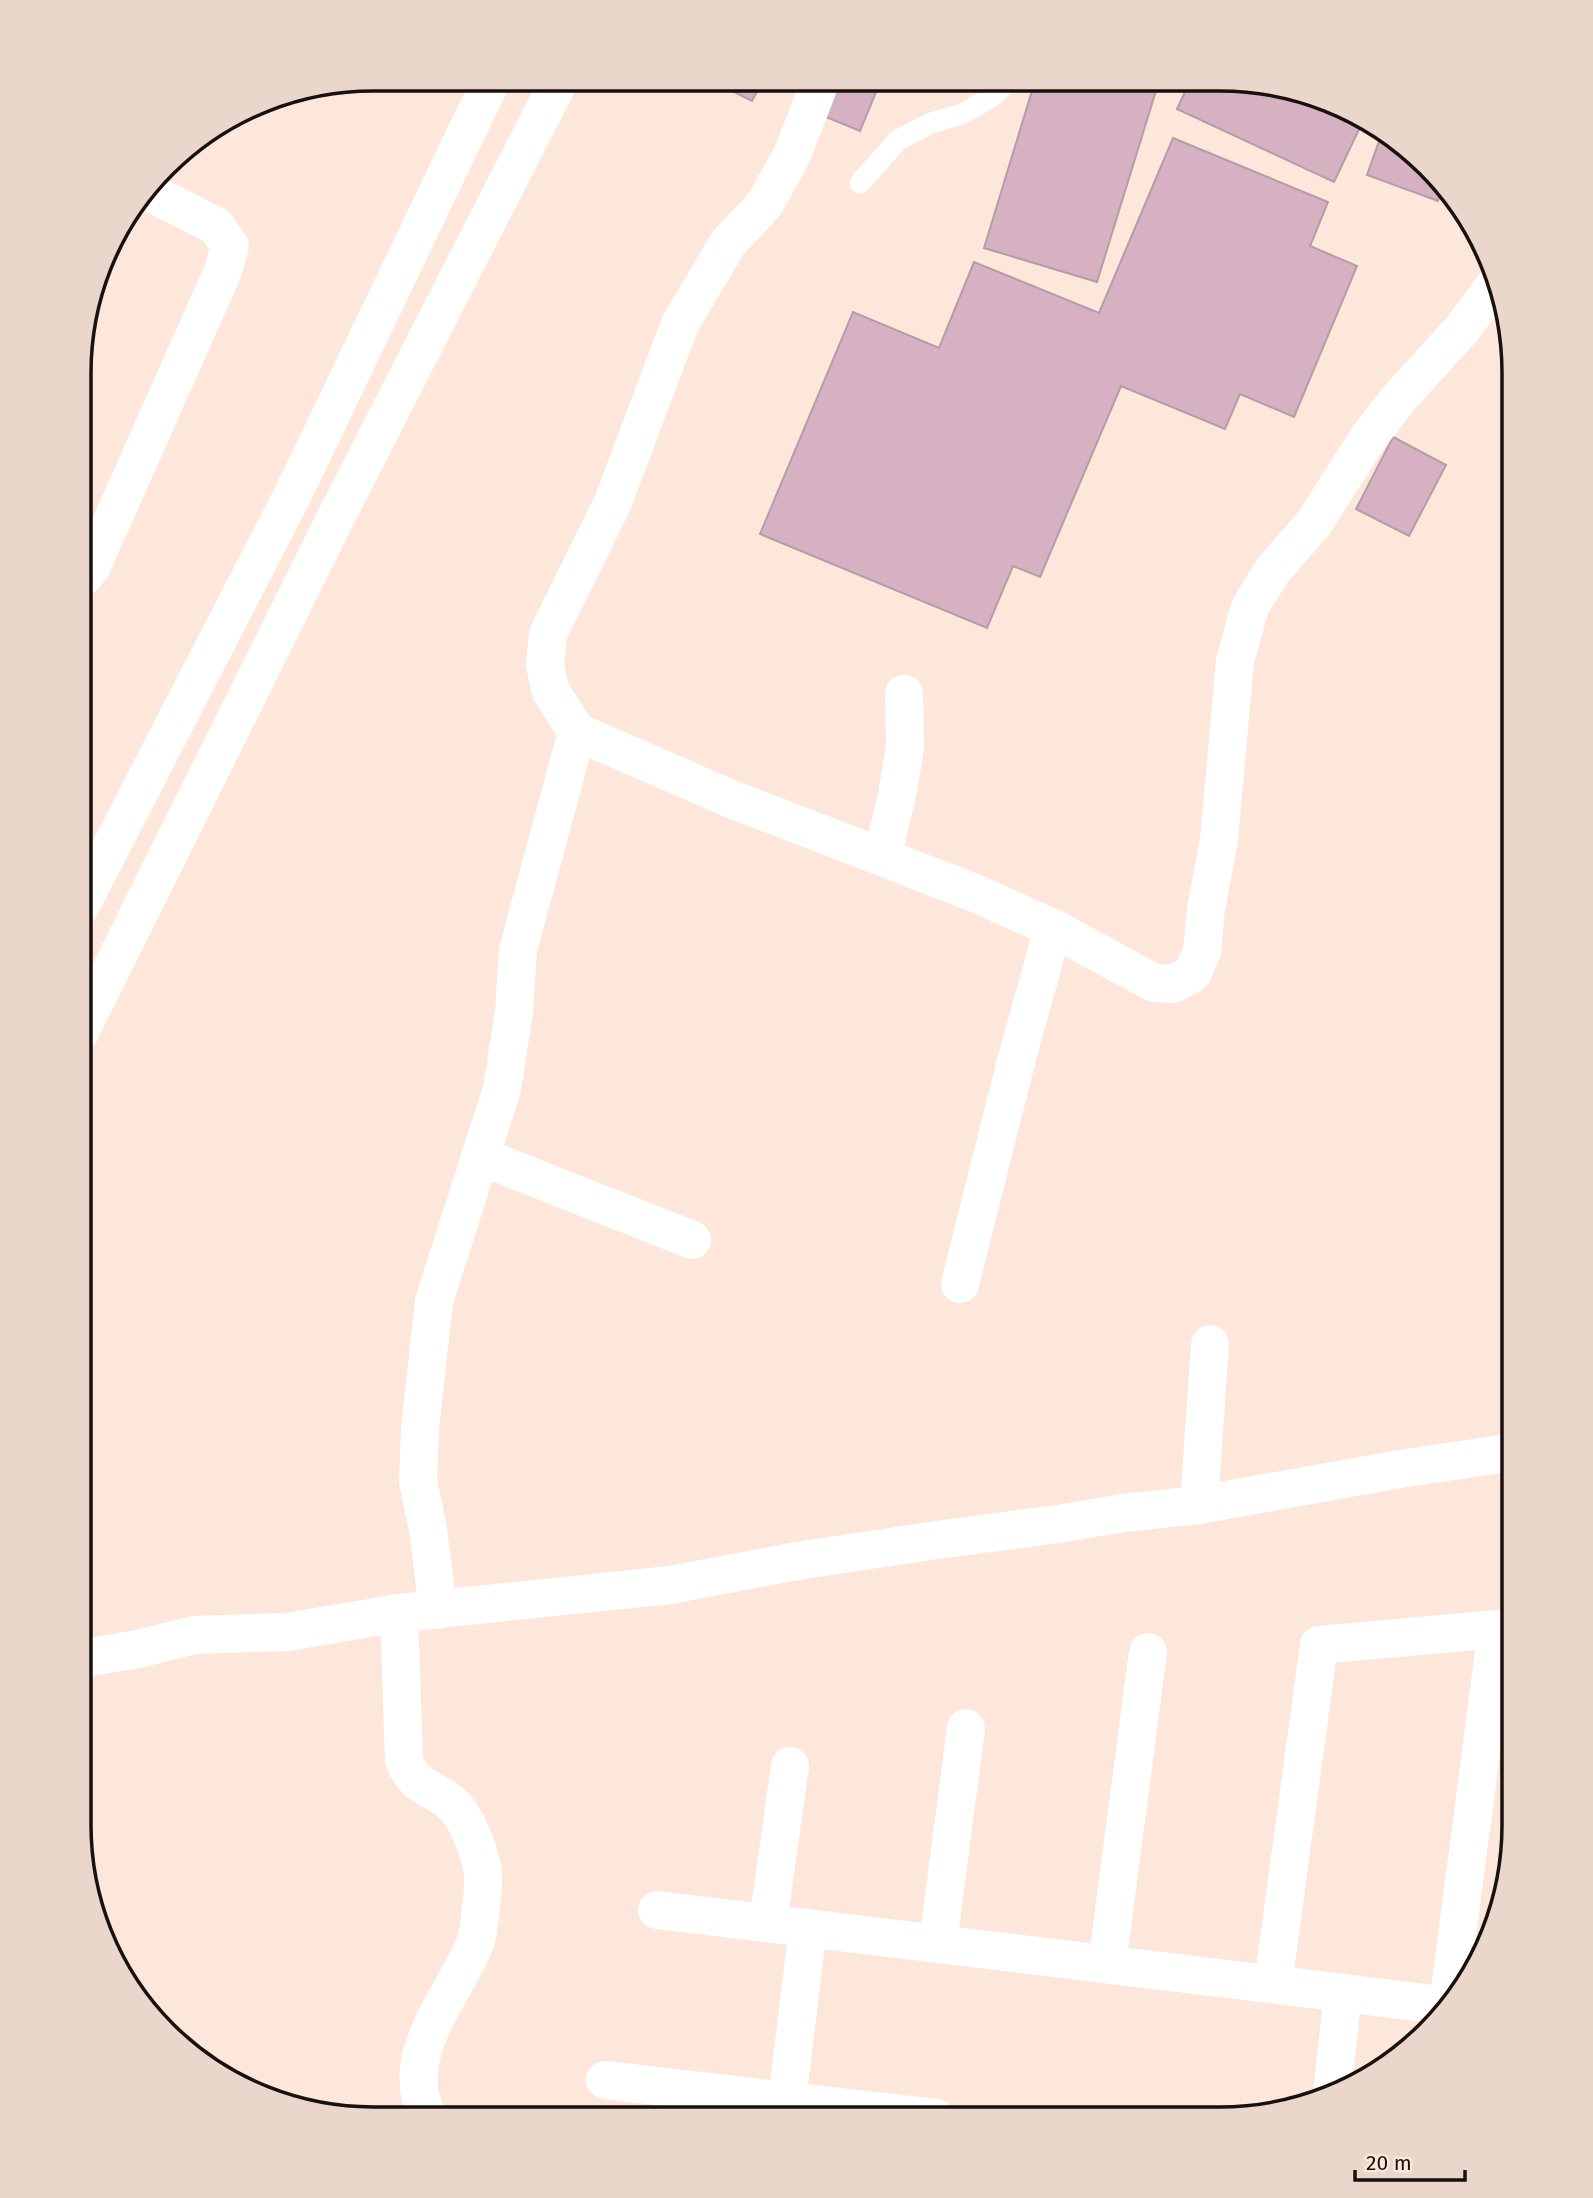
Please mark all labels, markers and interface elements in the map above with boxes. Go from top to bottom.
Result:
scale bar [1355,2138,1465,2182]
text: 20 m [1366,2150,1412,2176]

